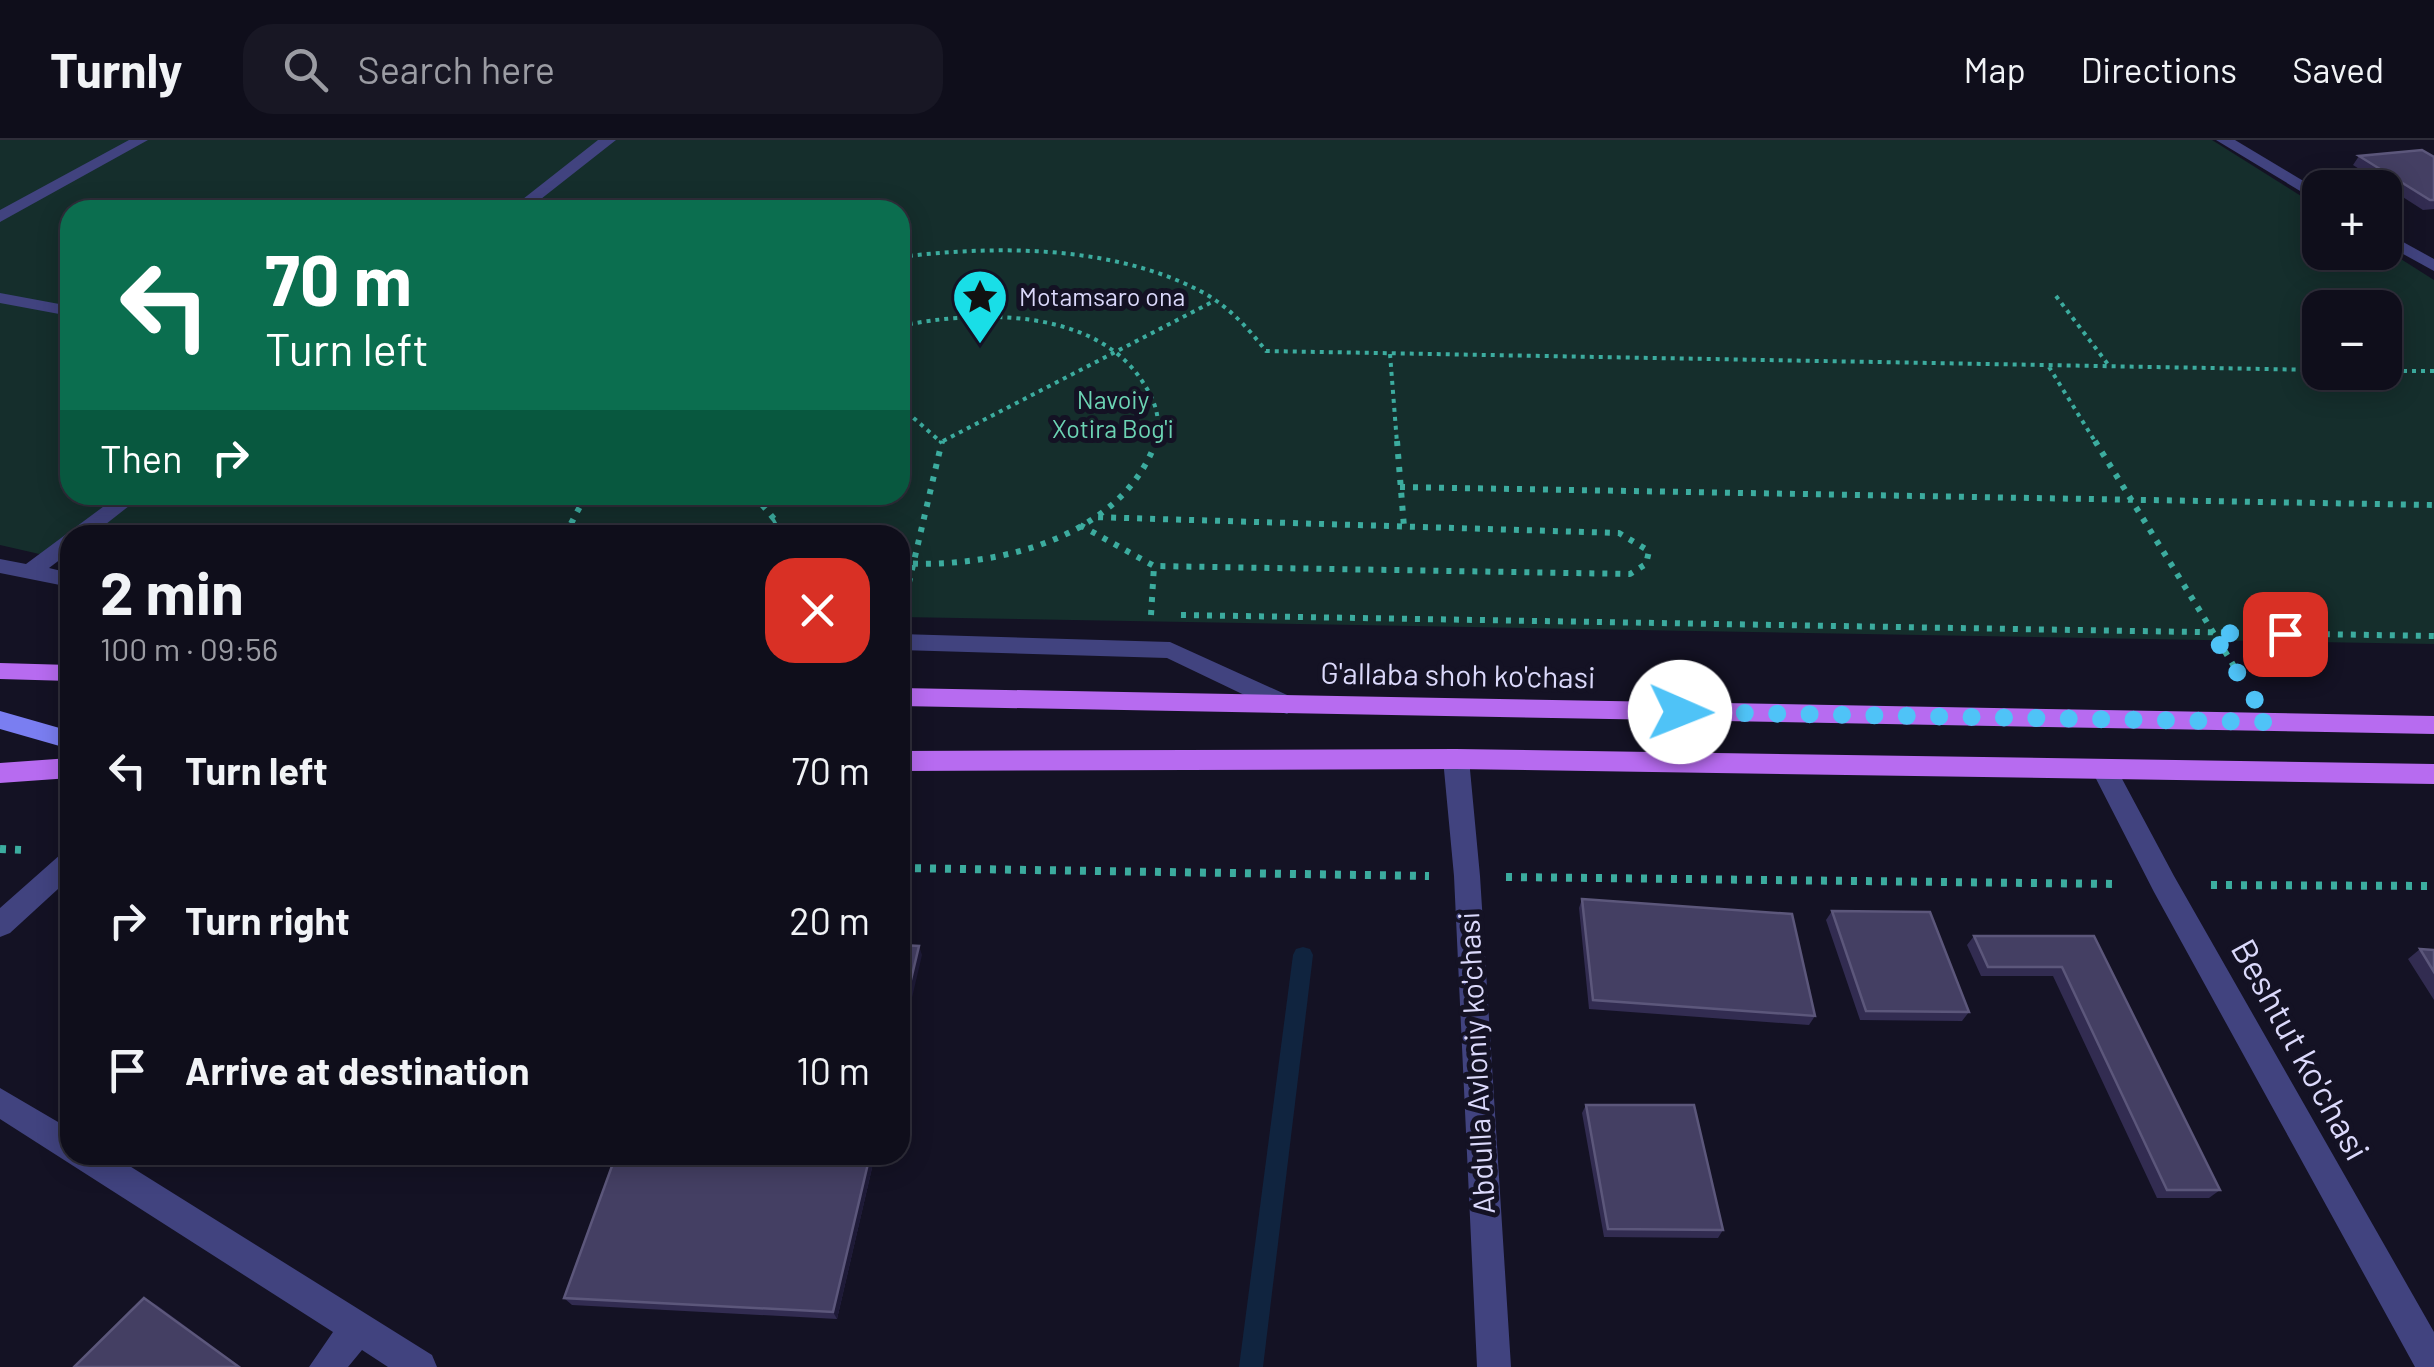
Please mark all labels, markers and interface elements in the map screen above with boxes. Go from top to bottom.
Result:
search box [243,24,943,114]
text: Turnly [50,40,183,98]
icon: search [278,42,333,97]
text: Search here [358,46,555,92]
text: Map [1964,48,2026,90]
text: Directions [2081,48,2237,90]
text: Saved [2292,48,2384,90]
map controls [2302,170,2402,390]
button: + [2302,170,2402,270]
text: 70 m [265,236,412,320]
icon: left [100,240,230,370]
place icon: Motamsaro ona [950,267,1010,346]
place label: Motamsaro ona [1019,281,1185,311]
button: − [2302,290,2402,390]
text: Turn left [265,321,429,375]
park label: Navoiy Xotira Bog'i [1052,384,1174,443]
icon: right [203,430,258,485]
text: Then [100,435,183,481]
text: 2 min [100,555,244,627]
button: close [765,558,870,663]
pin [2243,592,2328,677]
icon: arrive [2258,607,2313,662]
text: 100 m · 09:56 [100,629,278,667]
street label: G'allaba shoh ko'chasi [1320,654,1596,694]
position arrow [1628,660,1732,764]
icon: left [100,743,155,798]
text: Turn left [185,747,328,793]
text: 70 m [792,747,870,793]
icon: right [100,893,155,948]
text: Turn right [185,897,350,943]
text: 20 m [789,897,870,943]
street label: Abdulla Avloniy ko'chasi [1449,911,1501,1215]
street label: Beshtut ko'chasi [2224,931,2380,1167]
icon: arrive [100,1043,155,1098]
text: Arrive at destination [185,1047,530,1093]
text: 10 m [796,1047,870,1093]

